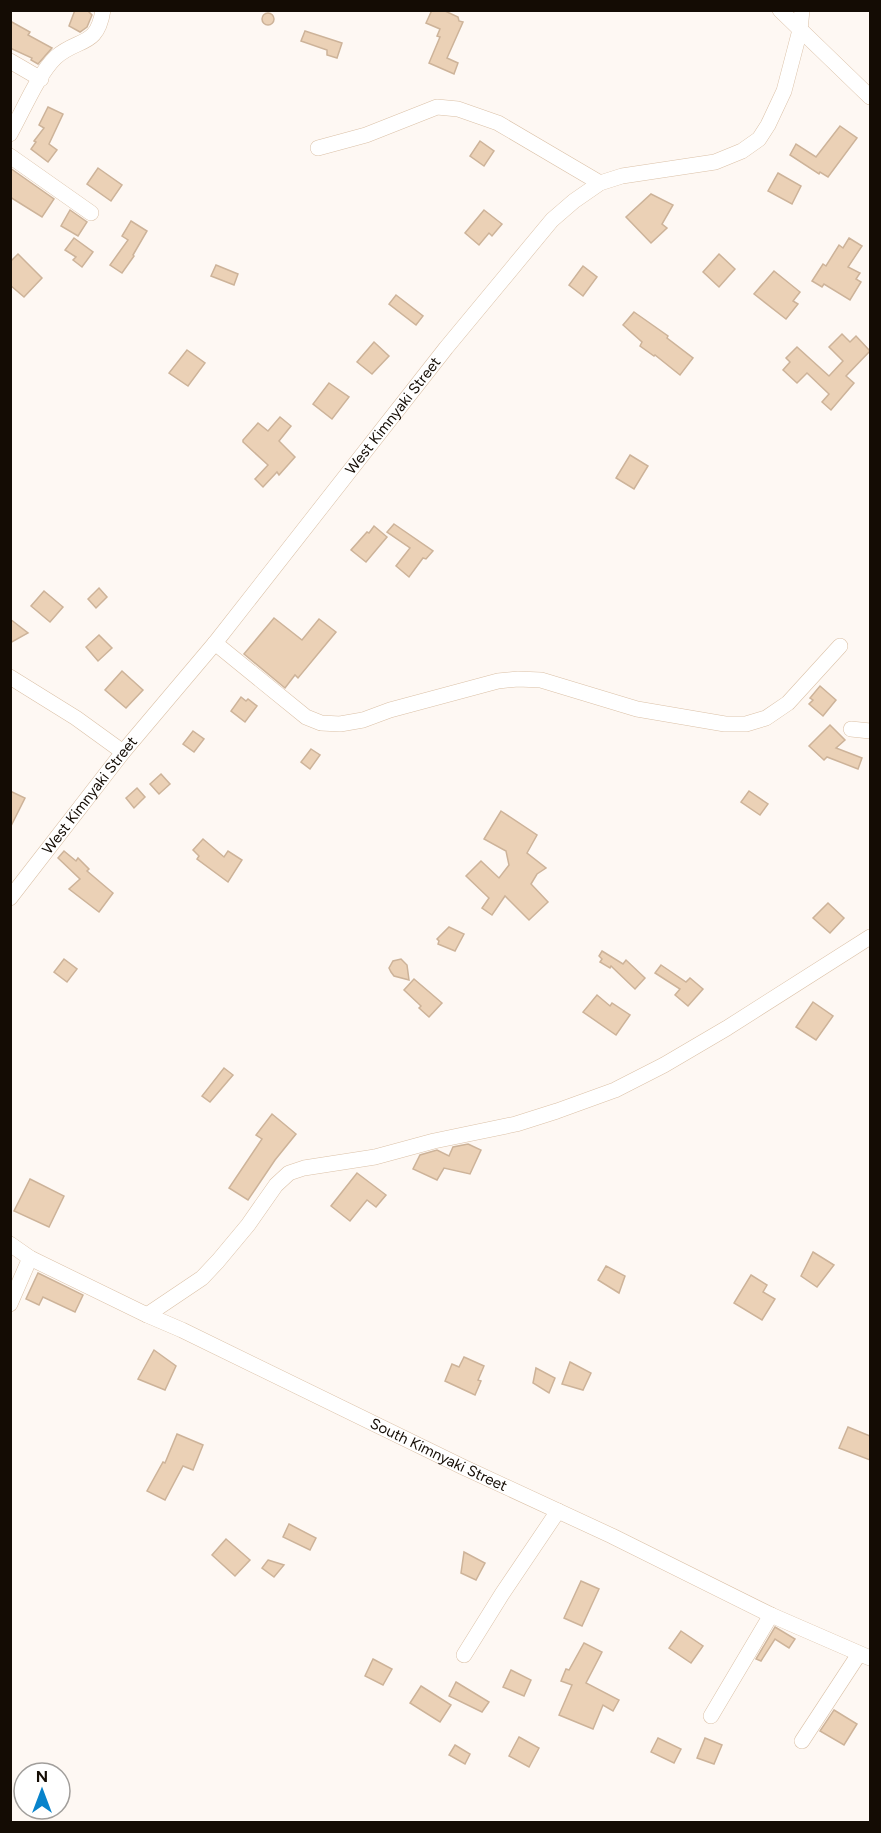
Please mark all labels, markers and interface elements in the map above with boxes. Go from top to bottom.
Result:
street label: West Kimnyaki Street [342,353,445,478]
street label: West Kimnyaki Street [38,733,141,858]
street label: South Kimnyaki Street [367,1414,510,1495]
north arrow [12,1761,72,1821]
text: N [36,1767,48,1786]

